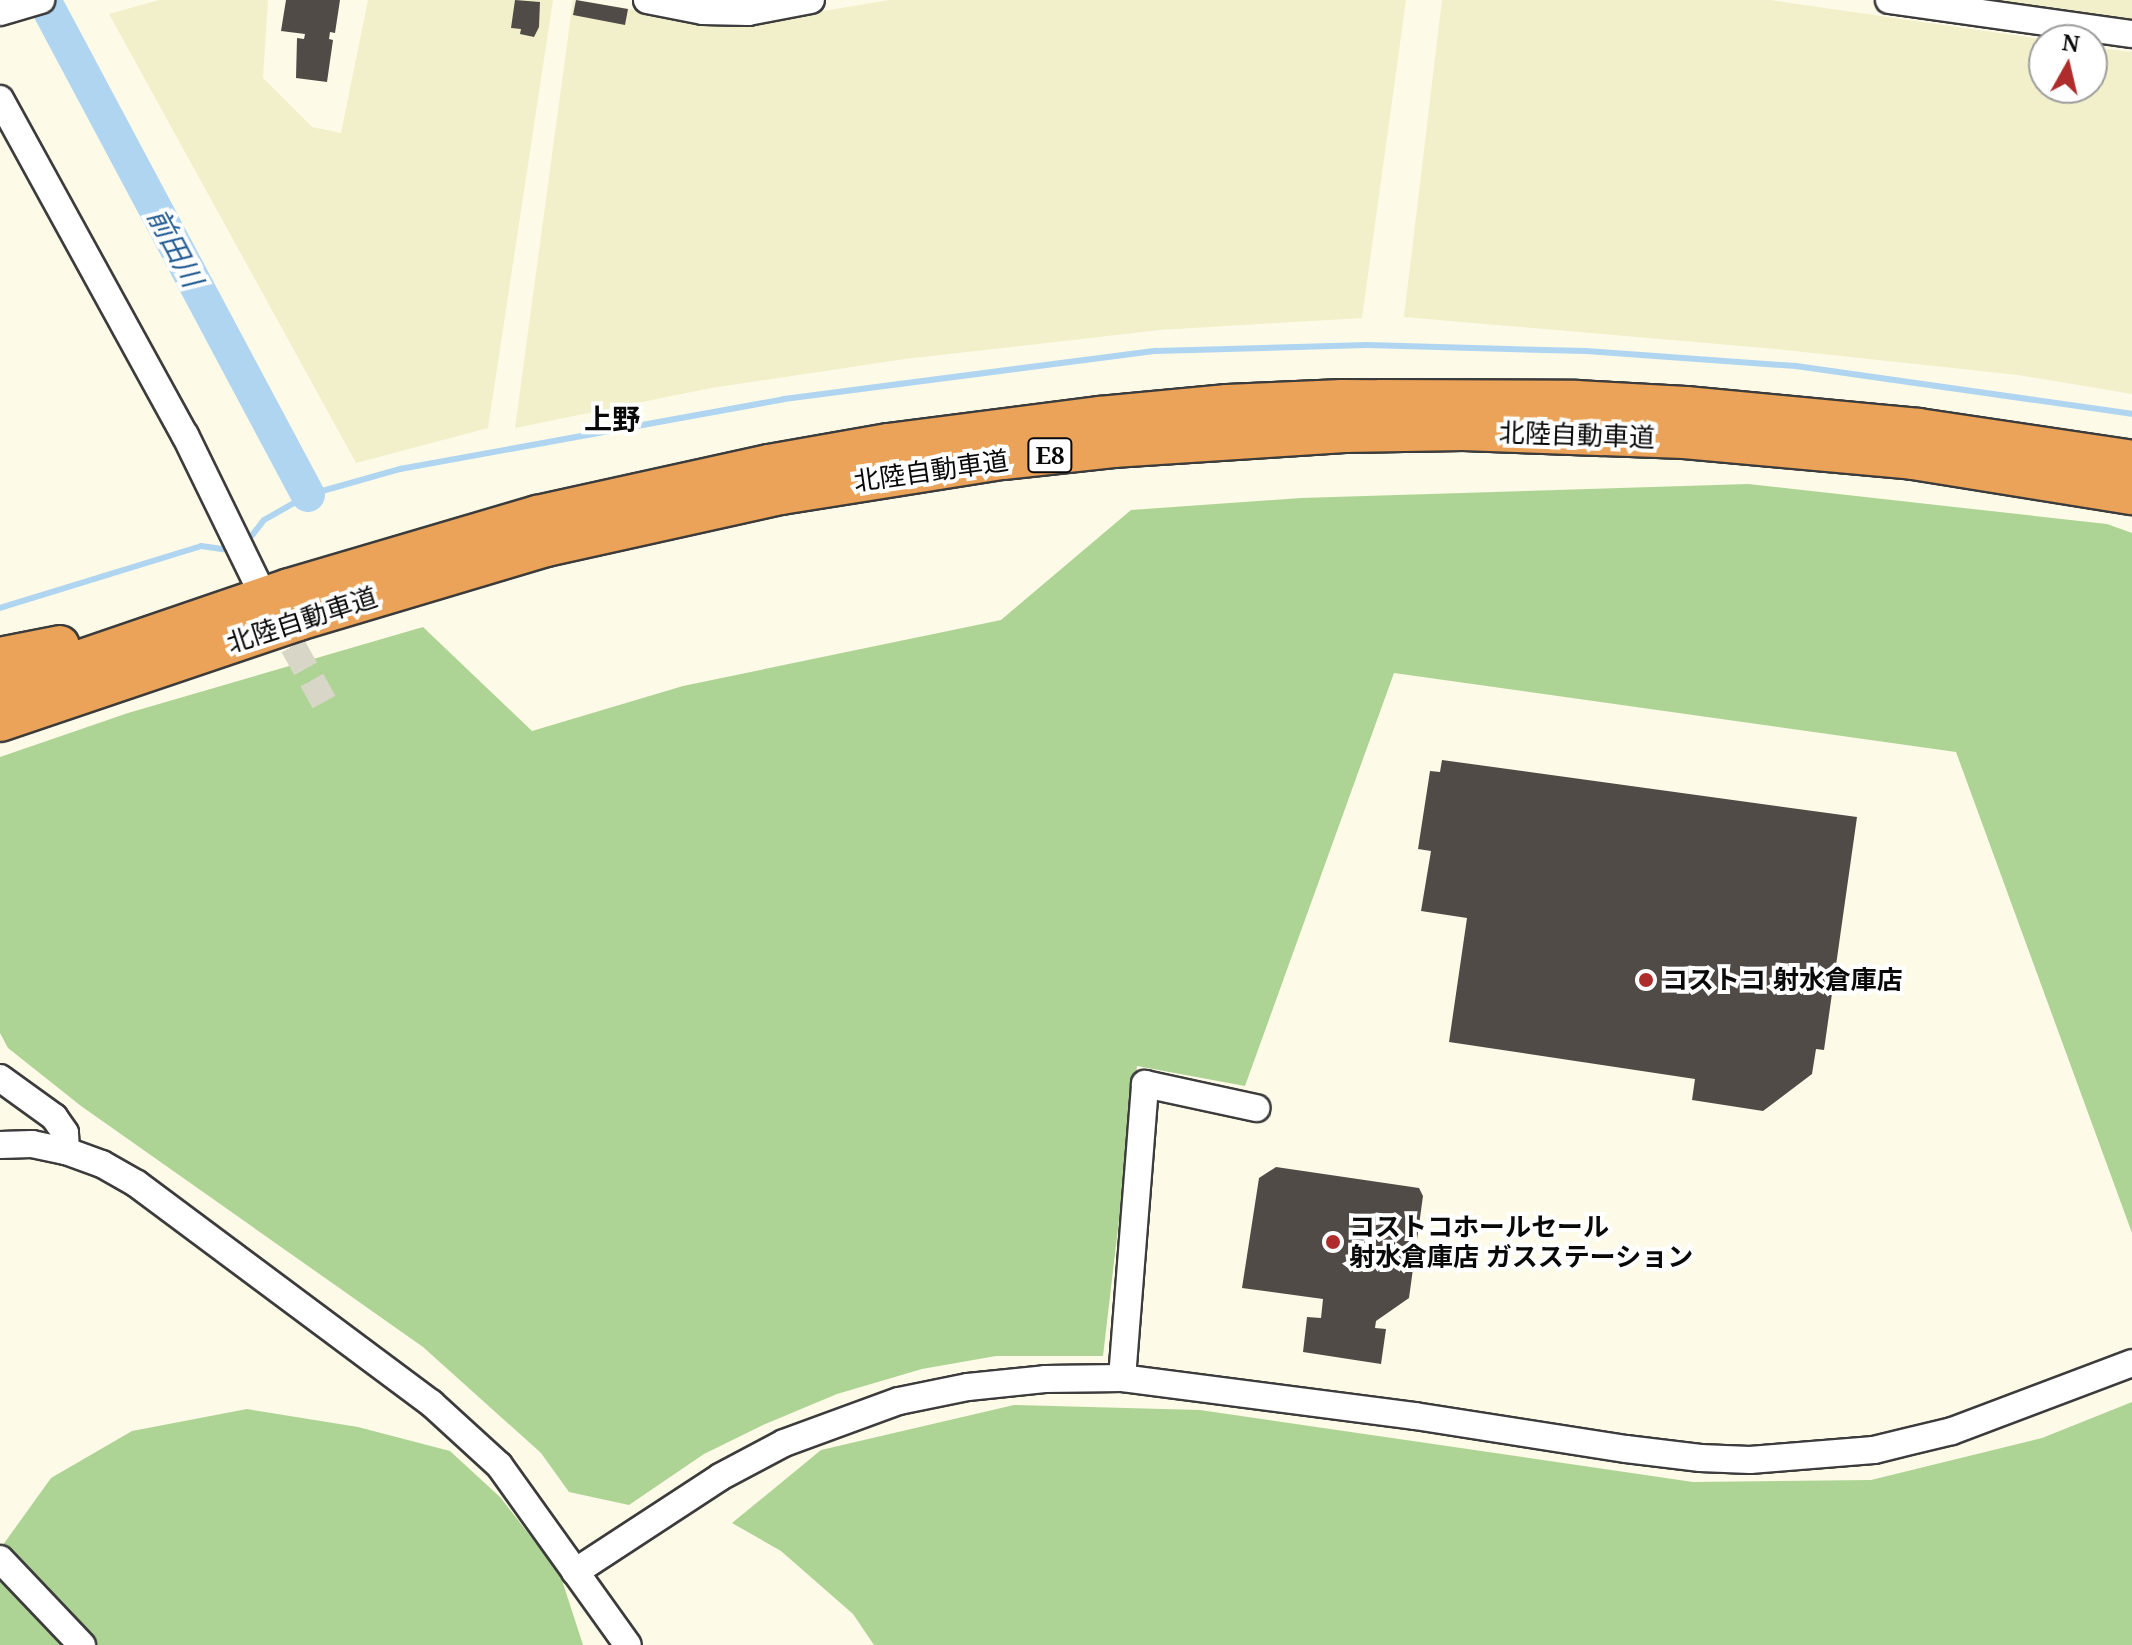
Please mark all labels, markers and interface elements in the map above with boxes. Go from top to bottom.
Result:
north arrow [2028,24,2108,104]
text: N [2060,26,2082,58]
water label: 前田川 [141,202,211,292]
district label: 上野 [584,401,640,435]
street label: 北陸自動車道 [1499,417,1655,453]
road number: E8 [1026,435,1074,475]
street label: 北陸自動車道 [852,445,1010,497]
street label: 北陸自動車道 [223,581,381,659]
place label: コストコ 射水倉庫店 [1662,964,1903,996]
marker: コストコ 射水倉庫店 [1637,971,1655,989]
place label: コストコホールセール 射水倉庫店 ガスステーション [1349,1211,1694,1272]
marker: コストコホールセール 射水倉庫店 ガスステーション [1324,1233,1342,1251]

